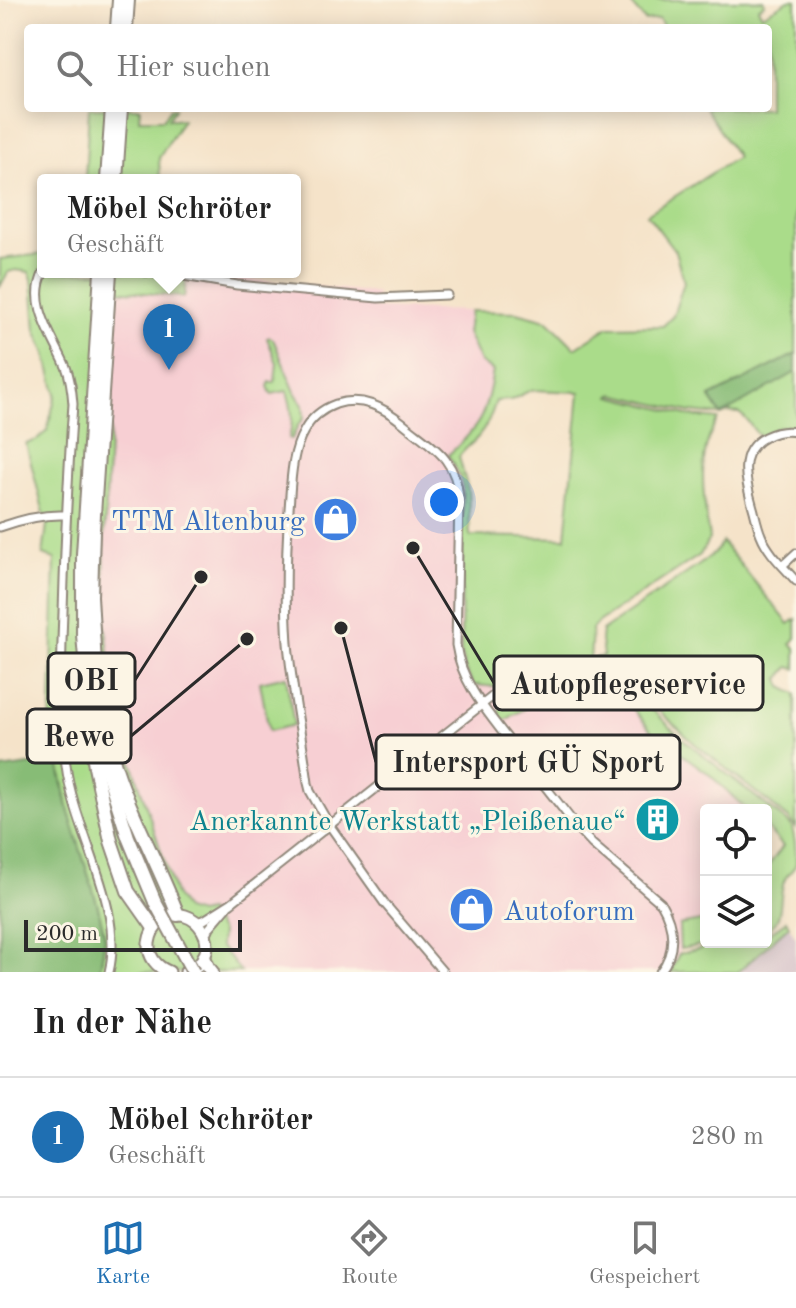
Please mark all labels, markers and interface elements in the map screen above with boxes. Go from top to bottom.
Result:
search box [24,24,772,112]
icon: search [52,46,96,90]
text: Hier suchen [116,53,271,83]
popup [37,174,301,278]
text: Möbel Schröter [66,195,272,225]
text: Geschäft [66,232,164,258]
pin: 1 [143,304,195,370]
your location [424,482,464,522]
shop icon: TTM Altenburg [312,496,360,544]
place label: TTM Altenburg [111,509,305,537]
callout: OBI [48,653,135,707]
callout: Autopflegeservice [494,656,763,710]
text: OBI [63,667,119,697]
text: Autopflegeservice [510,671,746,701]
callout: Rewe [27,709,131,763]
text: Rewe [43,723,115,753]
callout: Intersport GÜ Sport [376,735,680,789]
text: Intersport GÜ Sport [392,744,664,779]
building icon: Anerkannte Werkstatt „Pleißenaue“ [633,796,681,844]
map controls [700,804,772,948]
button: locate [700,804,772,876]
place label: Anerkannte Werkstatt „Pleißenaue“ [189,809,626,837]
button: layers [700,876,772,948]
shop icon: Autoforum [448,886,496,934]
place label: Autoforum [503,899,635,927]
scale bar [24,916,242,952]
text: 200 m [36,923,98,945]
text: In der Nähe [32,1007,212,1041]
text: Möbel Schröter [108,1106,313,1136]
text: 1 [50,1124,66,1150]
text: 280 m [691,1124,764,1150]
text: Geschäft [108,1143,206,1169]
tab: Karte [96,1216,150,1291]
tab: Route [341,1216,398,1291]
tab: Gespeichert [589,1216,700,1291]

